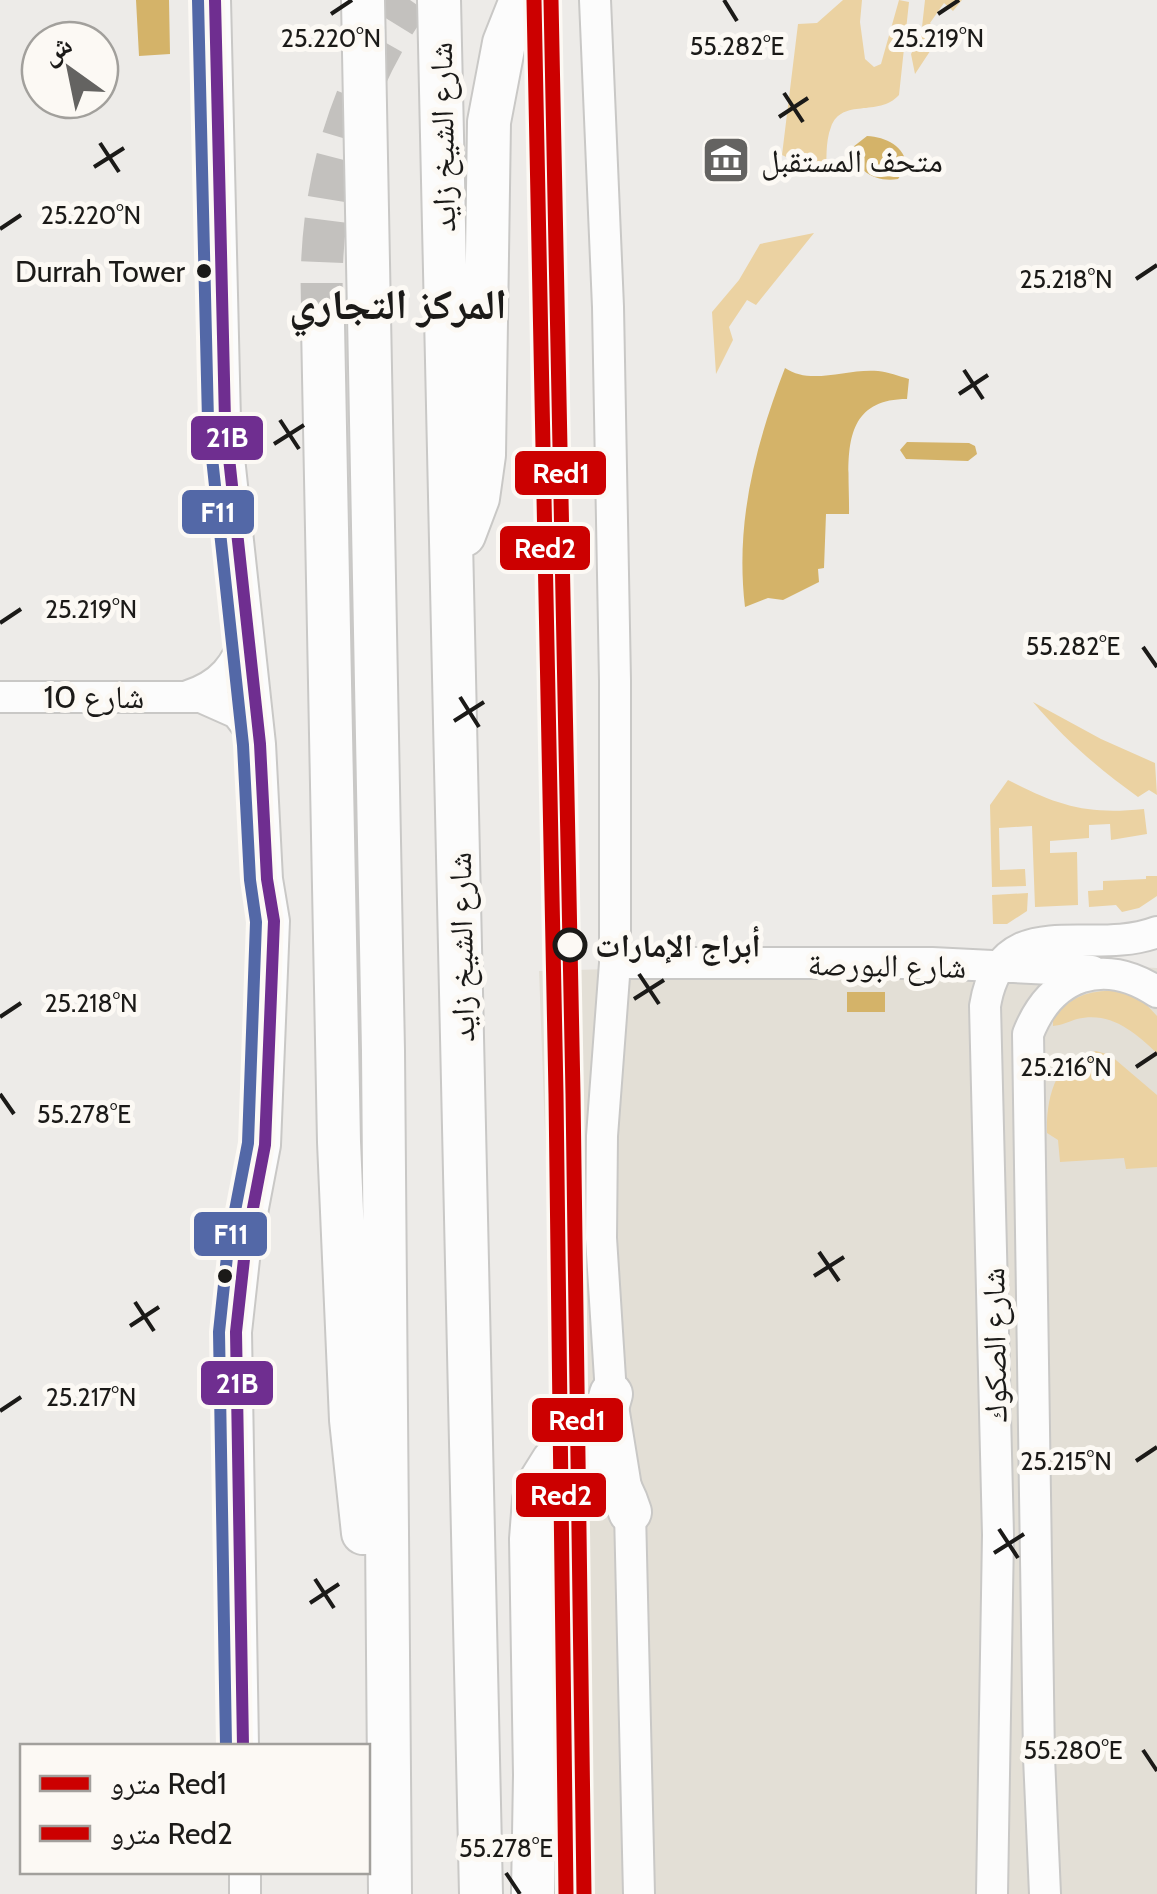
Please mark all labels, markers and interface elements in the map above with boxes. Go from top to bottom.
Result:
north arrow [20,20,120,120]
text: 25.220°N [281,23,381,53]
text: 25.219°N [892,23,984,53]
text: ش [35,27,78,71]
text: 55.282°E [690,31,784,61]
street label: شارع الشيخ زايد [421,42,464,232]
museum icon: متحف المستقبل [700,134,752,186]
place label: متحف المستقبل [761,141,943,181]
text: 25.220°N [41,200,141,230]
place label: Durrah Tower [15,253,186,290]
marker: Durrah Tower [194,261,214,281]
text: 25.218°N [1019,264,1113,294]
district label: المركز التجاري [289,278,507,337]
line badge: 21B [189,414,265,462]
text: 21B [206,420,248,454]
line badge: Red1 [513,449,608,497]
text: Red1 [532,456,590,490]
line badge: F11 [180,488,256,536]
text: F11 [200,495,236,529]
line badge: Red2 [498,524,592,572]
text: Red2 [514,531,576,565]
text: 25.219°N [45,594,137,624]
text: 55.282°E [1026,631,1120,661]
street label: شارع 10 [44,677,144,717]
street label: شارع الشيخ زايد [440,852,483,1042]
place label: أبراج الإمارات [595,926,761,966]
marker: أبراج الإمارات [554,929,586,961]
street label: شارع البورصة [807,944,967,987]
text: 25.218°N [44,988,138,1018]
text: 25.216°N [1020,1052,1112,1082]
text: 55.278°E [37,1099,131,1129]
line badge: F11 [192,1210,269,1258]
text: F11 [213,1217,249,1251]
unlabelled marker [215,1266,235,1286]
street label: شارع الصكوك [973,1267,1016,1423]
line badge: 21B [199,1359,275,1407]
text: 21B [216,1366,258,1400]
text: 25.217°N [46,1382,136,1412]
line badge: Red1 [530,1396,625,1444]
text: Red1 [548,1403,606,1437]
text: 25.215°N [1020,1446,1112,1476]
line badge: Red2 [514,1471,608,1519]
text: Red2 [530,1478,592,1512]
text: 55.280°E [1023,1735,1123,1765]
legend [20,1744,370,1874]
text: مترو Red1 [110,1765,227,1802]
text: مترو Red2 [110,1815,233,1852]
text: 55.278°E [459,1833,553,1863]

